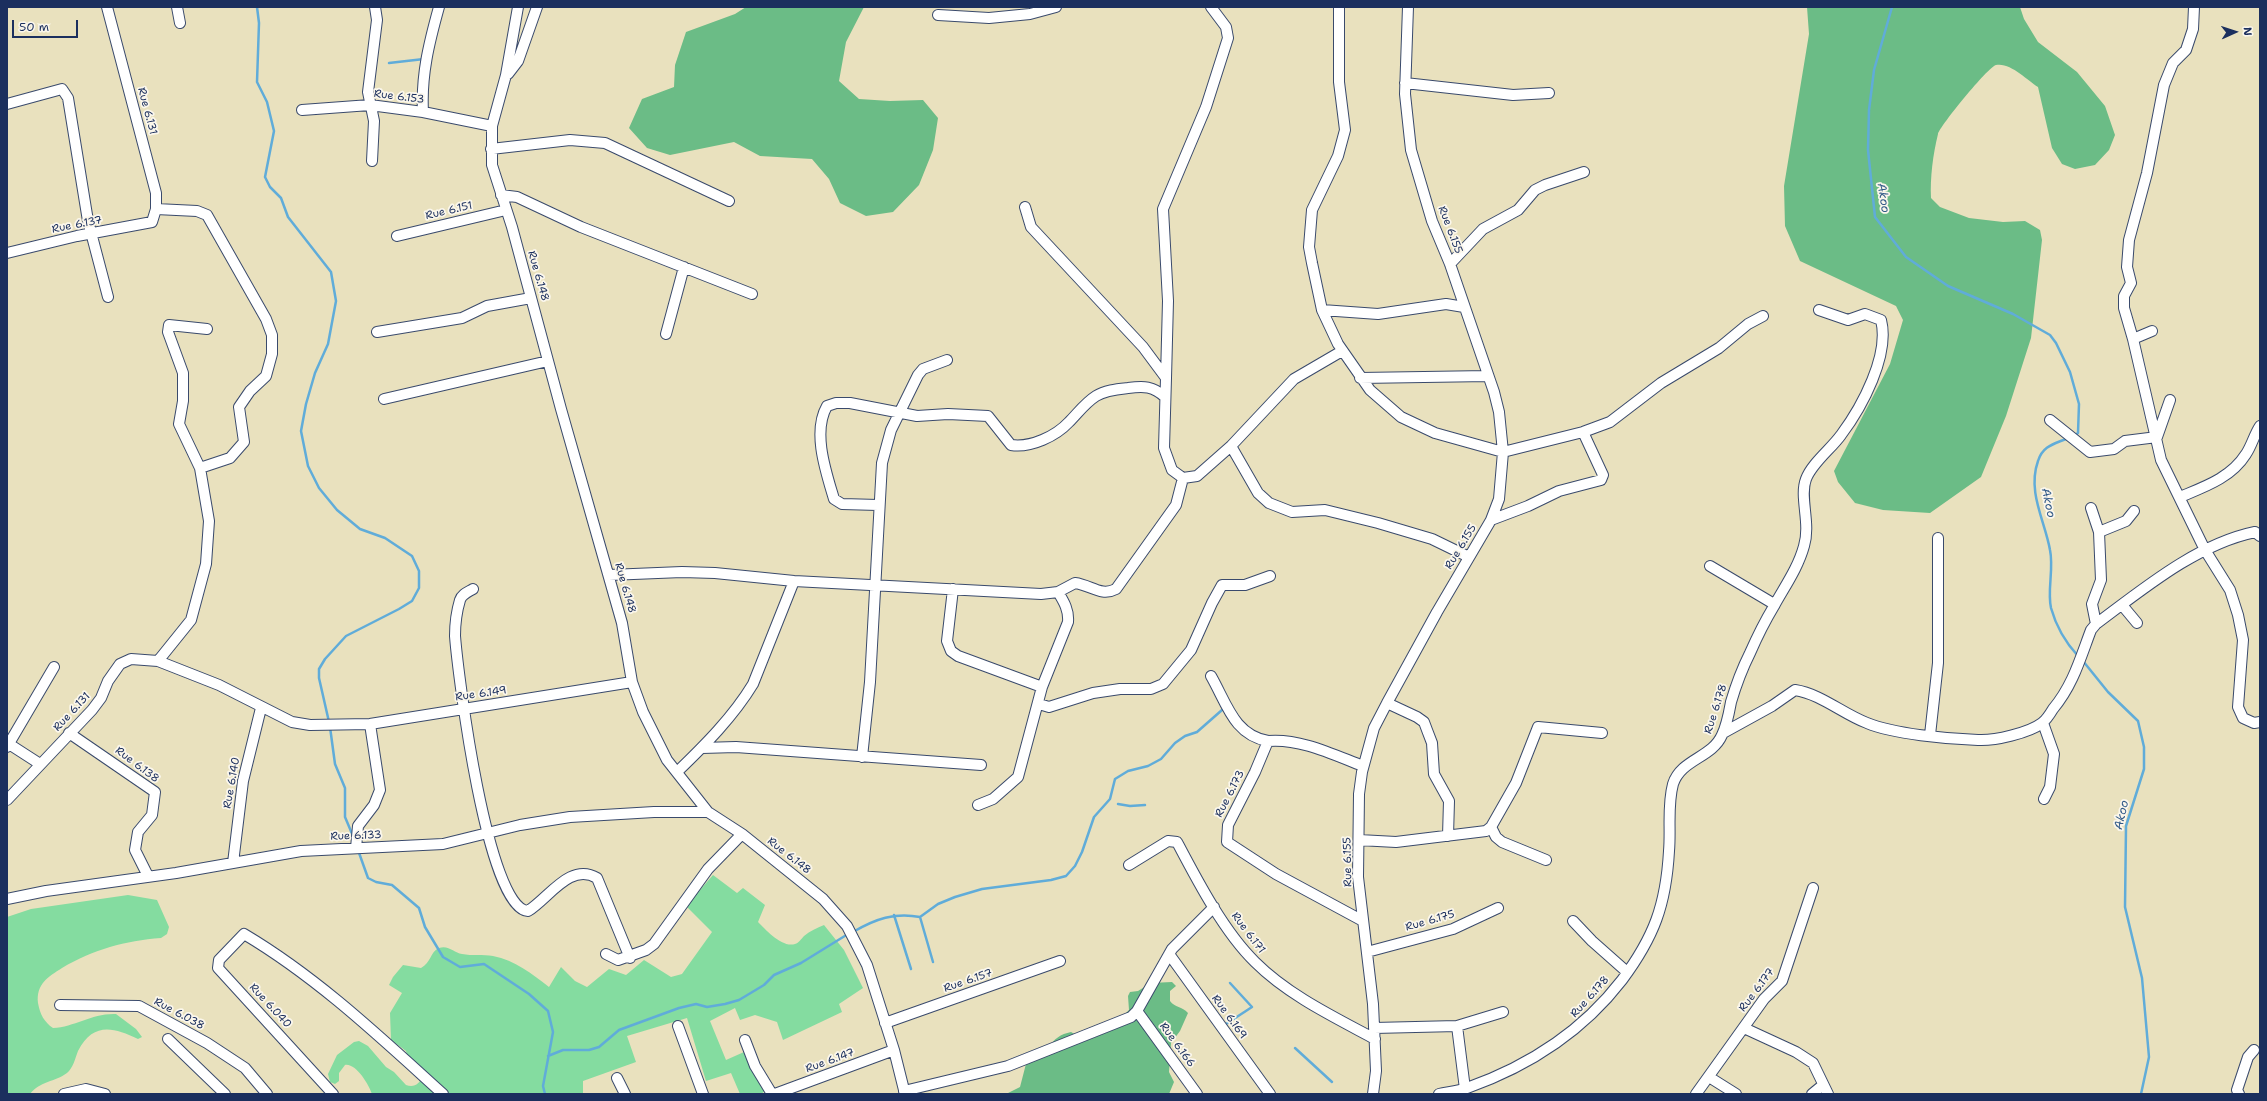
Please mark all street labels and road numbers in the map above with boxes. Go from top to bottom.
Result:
street label: Rue 6.131 [134,86,160,136]
street label: Rue 6.153 [373,87,425,107]
street label: Rue 6.151 [424,199,474,223]
street label: Rue 6.155 [1435,204,1465,256]
street label: Rue 6.137 [51,214,103,236]
street label: Rue 6.148 [525,249,551,303]
street label: Rue 6.155 [1442,522,1480,572]
street label: Rue 6.148 [612,561,638,615]
street label: Rue 6.178 [1702,682,1730,736]
street label: Rue 6.149 [455,684,507,704]
street label: Rue 6.131 [51,690,93,734]
street label: Rue 6.138 [112,744,162,786]
street label: Rue 6.140 [221,756,243,810]
street label: Rue 6.173 [1213,768,1247,820]
street label: Rue 6.133 [330,829,382,843]
street label: Rue 6.148 [765,835,813,877]
street label: Rue 6.155 [1341,837,1355,887]
street label: Rue 6.175 [1404,908,1456,934]
street label: Rue 6.171 [1228,910,1268,956]
street label: Rue 6.157 [942,966,994,996]
street label: Rue 6.177 [1736,966,1778,1014]
street label: Rue 6.178 [1568,973,1612,1021]
street label: Rue 6.040 [246,981,294,1031]
street label: Rue 6.169 [1209,992,1249,1042]
street label: Rue 6.038 [151,995,207,1033]
street label: Rue 6.166 [1156,1020,1198,1070]
street label: Rue 6.147 [804,1046,856,1076]

